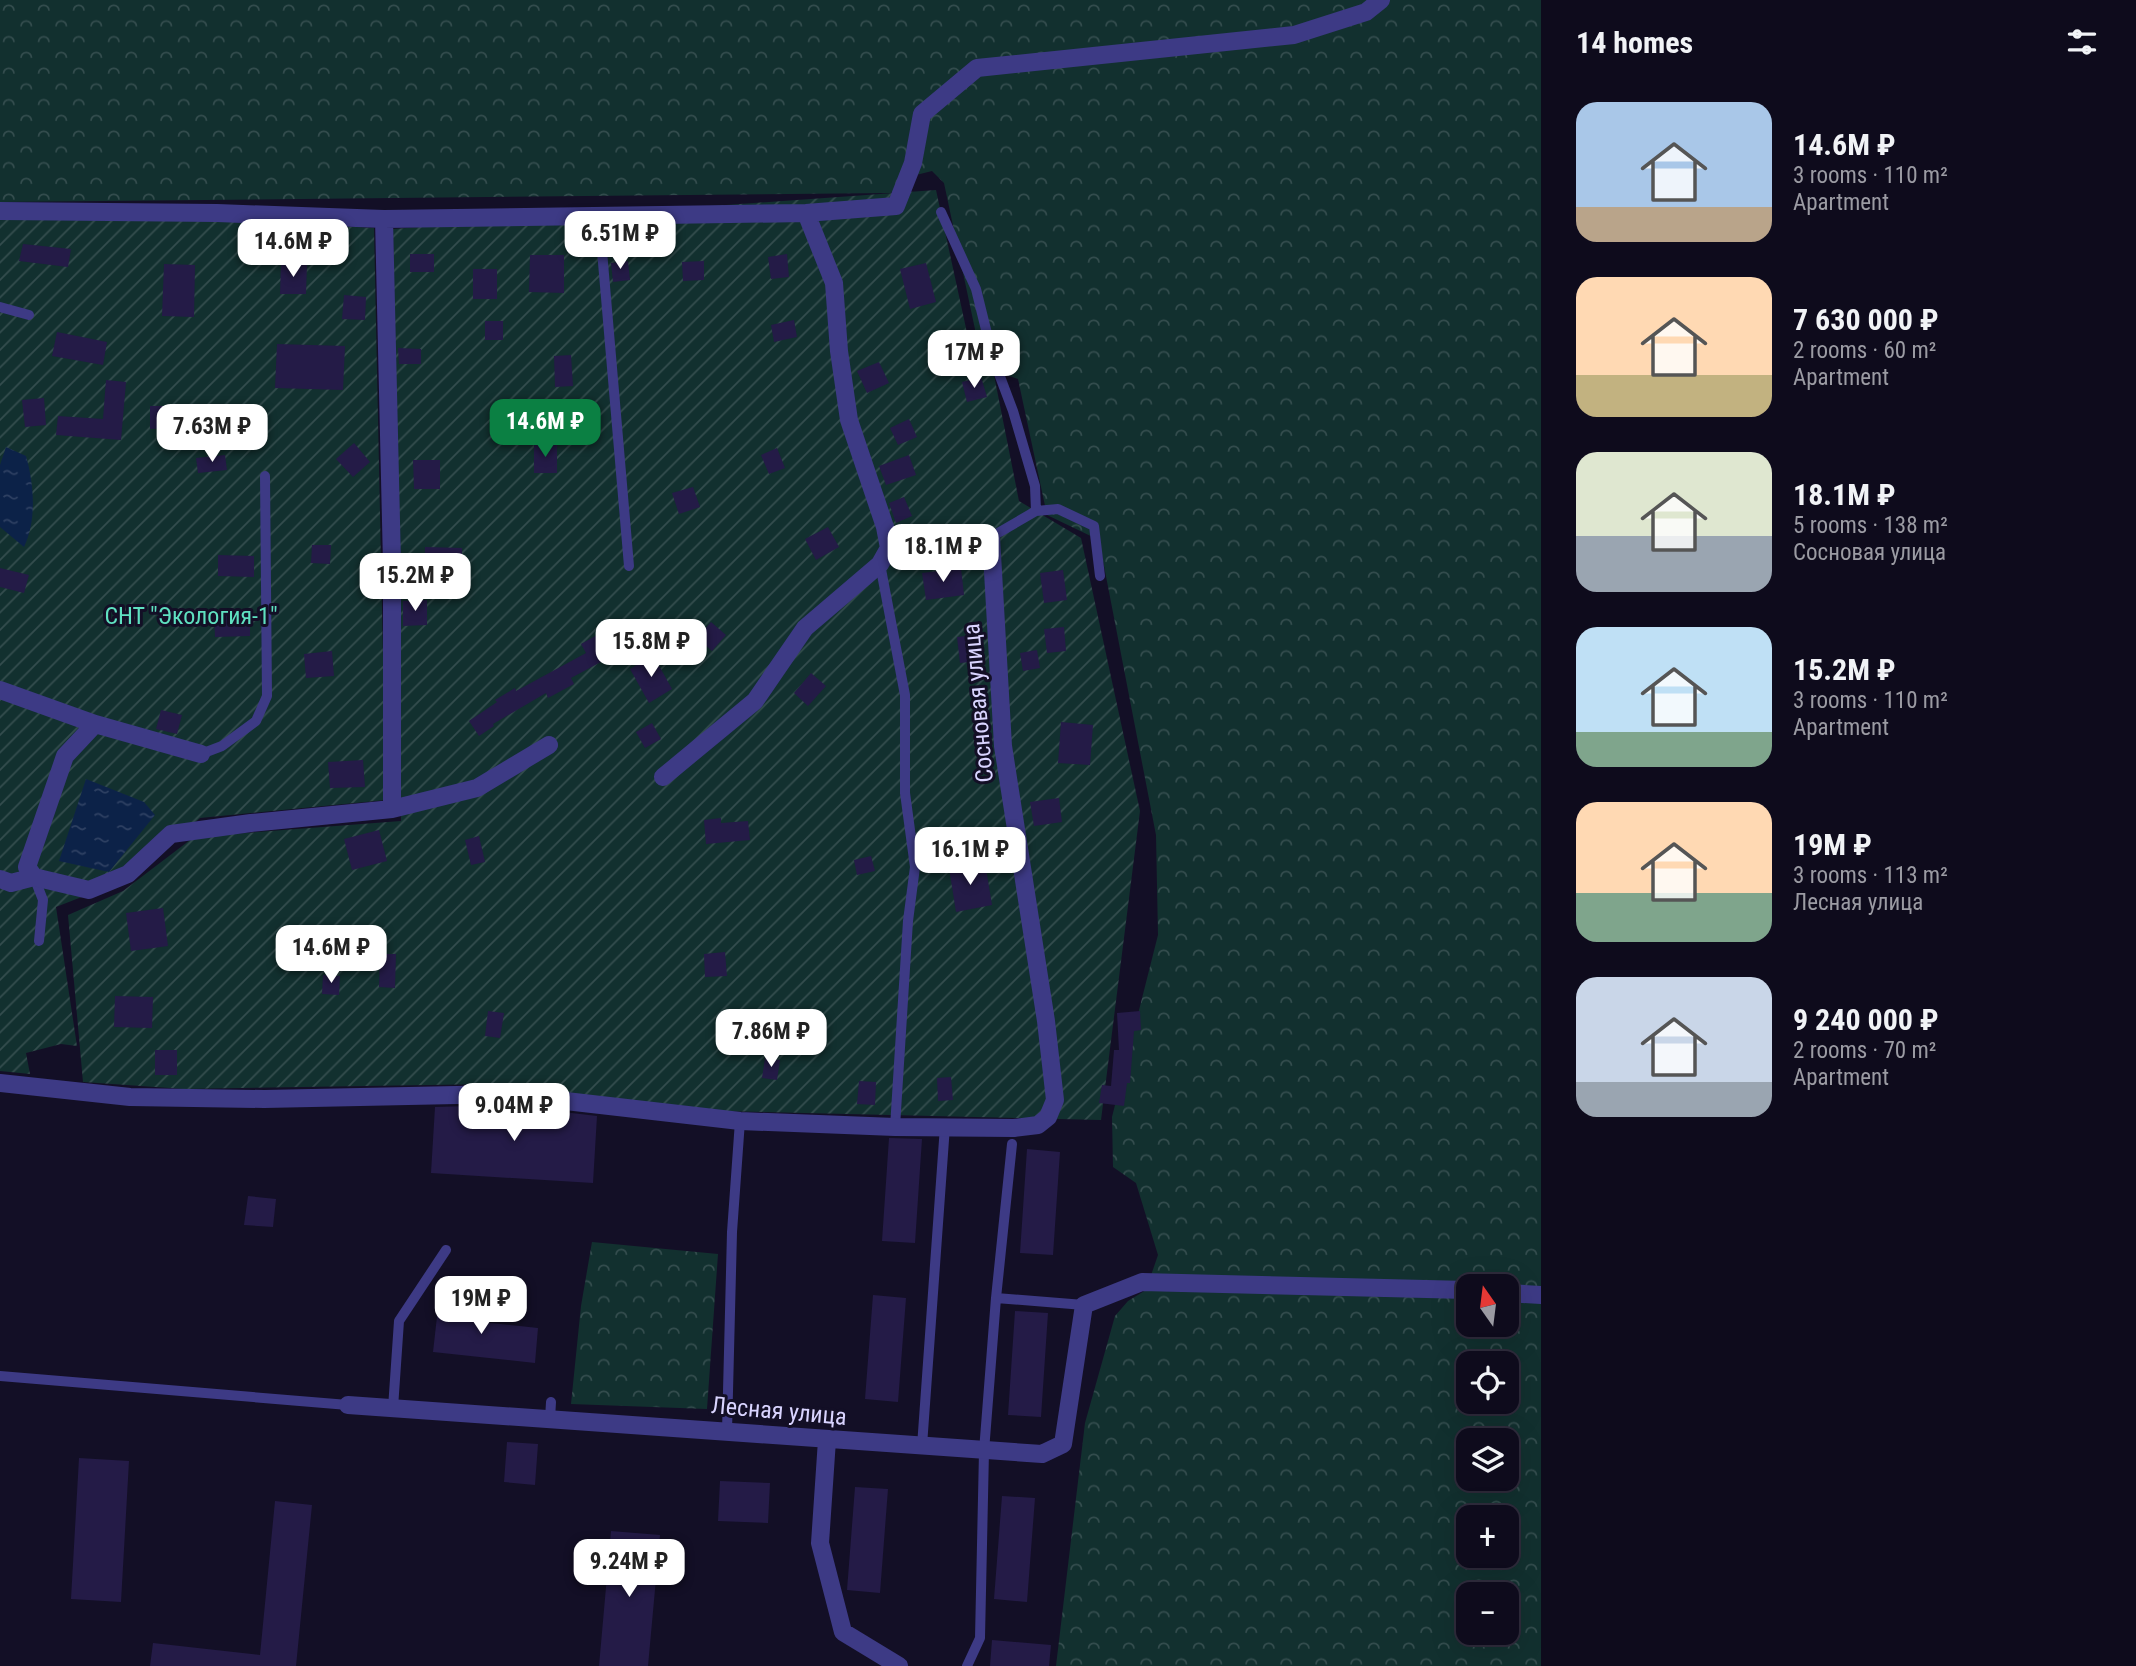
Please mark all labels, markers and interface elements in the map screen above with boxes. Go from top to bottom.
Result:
icon: filters [2063,23,2101,61]
text: 14 homes [1576,25,1693,60]
text: 14.6M ₽ [1793,127,1896,162]
icon: home [1632,130,1716,214]
text: 3 rooms · 110 m² [1793,162,1948,189]
text: Apartment [1793,189,1889,216]
pin: 6.51M ₽ [555,212,685,271]
pin: 14.6M ₽ [228,219,358,279]
text: 6.51M ₽ [581,220,659,247]
text: 14.6M ₽ [254,228,332,255]
text: 7 630 000 ₽ [1793,302,1939,337]
icon: home [1632,305,1716,389]
pin: 17M ₽ [925,330,1023,390]
text: 2 rooms · 60 m² [1793,337,1936,364]
text: 17M ₽ [944,339,1004,366]
text: Apartment [1793,364,1889,391]
pin: 14.6M ₽ [480,400,610,459]
pin: 7.63M ₽ [147,405,277,464]
text: 14.6M ₽ [506,408,584,435]
text: 7.63M ₽ [173,413,251,440]
text: 18.1M ₽ [1793,477,1896,512]
icon: home [1632,480,1716,564]
text: 5 rooms · 138 m² [1793,512,1948,539]
pin: 18.1M ₽ [878,524,1008,584]
text: 18.1M ₽ [904,533,982,560]
text: Сосновая улица [1793,539,1946,566]
pin: 15.2M ₽ [350,554,480,613]
text: 15.2M ₽ [376,562,454,589]
park label: СНТ "Экология-1" [104,602,278,630]
pin: 15.8M ₽ [586,620,716,679]
street label: Сосновая улица [957,622,999,784]
text: 15.8M ₽ [612,628,690,655]
text: 15.2M ₽ [1793,652,1896,687]
icon: home [1632,655,1716,739]
text: 3 rooms · 110 m² [1793,687,1948,714]
text: Apartment [1793,714,1889,741]
text: 19M ₽ [1793,827,1872,862]
pin: 16.1M ₽ [905,828,1035,887]
icon: home [1632,830,1716,914]
text: 16.1M ₽ [931,836,1009,863]
text: 3 rooms · 113 m² [1793,862,1948,889]
text: Лесная улица [1793,889,1923,916]
pin: 14.6M ₽ [266,926,396,985]
text: 14.6M ₽ [292,934,370,961]
text: 9 240 000 ₽ [1793,1002,1939,1037]
icon: home [1632,1005,1716,1089]
pin: 7.86M ₽ [706,1010,836,1069]
text: 7.86M ₽ [732,1018,810,1045]
text: 2 rooms · 70 m² [1793,1037,1936,1064]
text: Apartment [1793,1064,1889,1091]
pin: 9.04M ₽ [449,1084,579,1143]
text: 9.04M ₽ [475,1092,553,1119]
north arrow [1456,1274,1519,1337]
map controls [1456,1274,1519,1645]
pin: 19M ₽ [432,1276,530,1336]
text: 19M ₽ [451,1285,511,1312]
button: locate [1456,1351,1519,1414]
street label: Лесная улица [710,1391,848,1431]
button: layers [1456,1428,1519,1491]
button: + [1456,1505,1519,1568]
pin: 9.24M ₽ [564,1540,694,1599]
text: 9.24M ₽ [590,1548,668,1575]
button: − [1456,1582,1519,1645]

